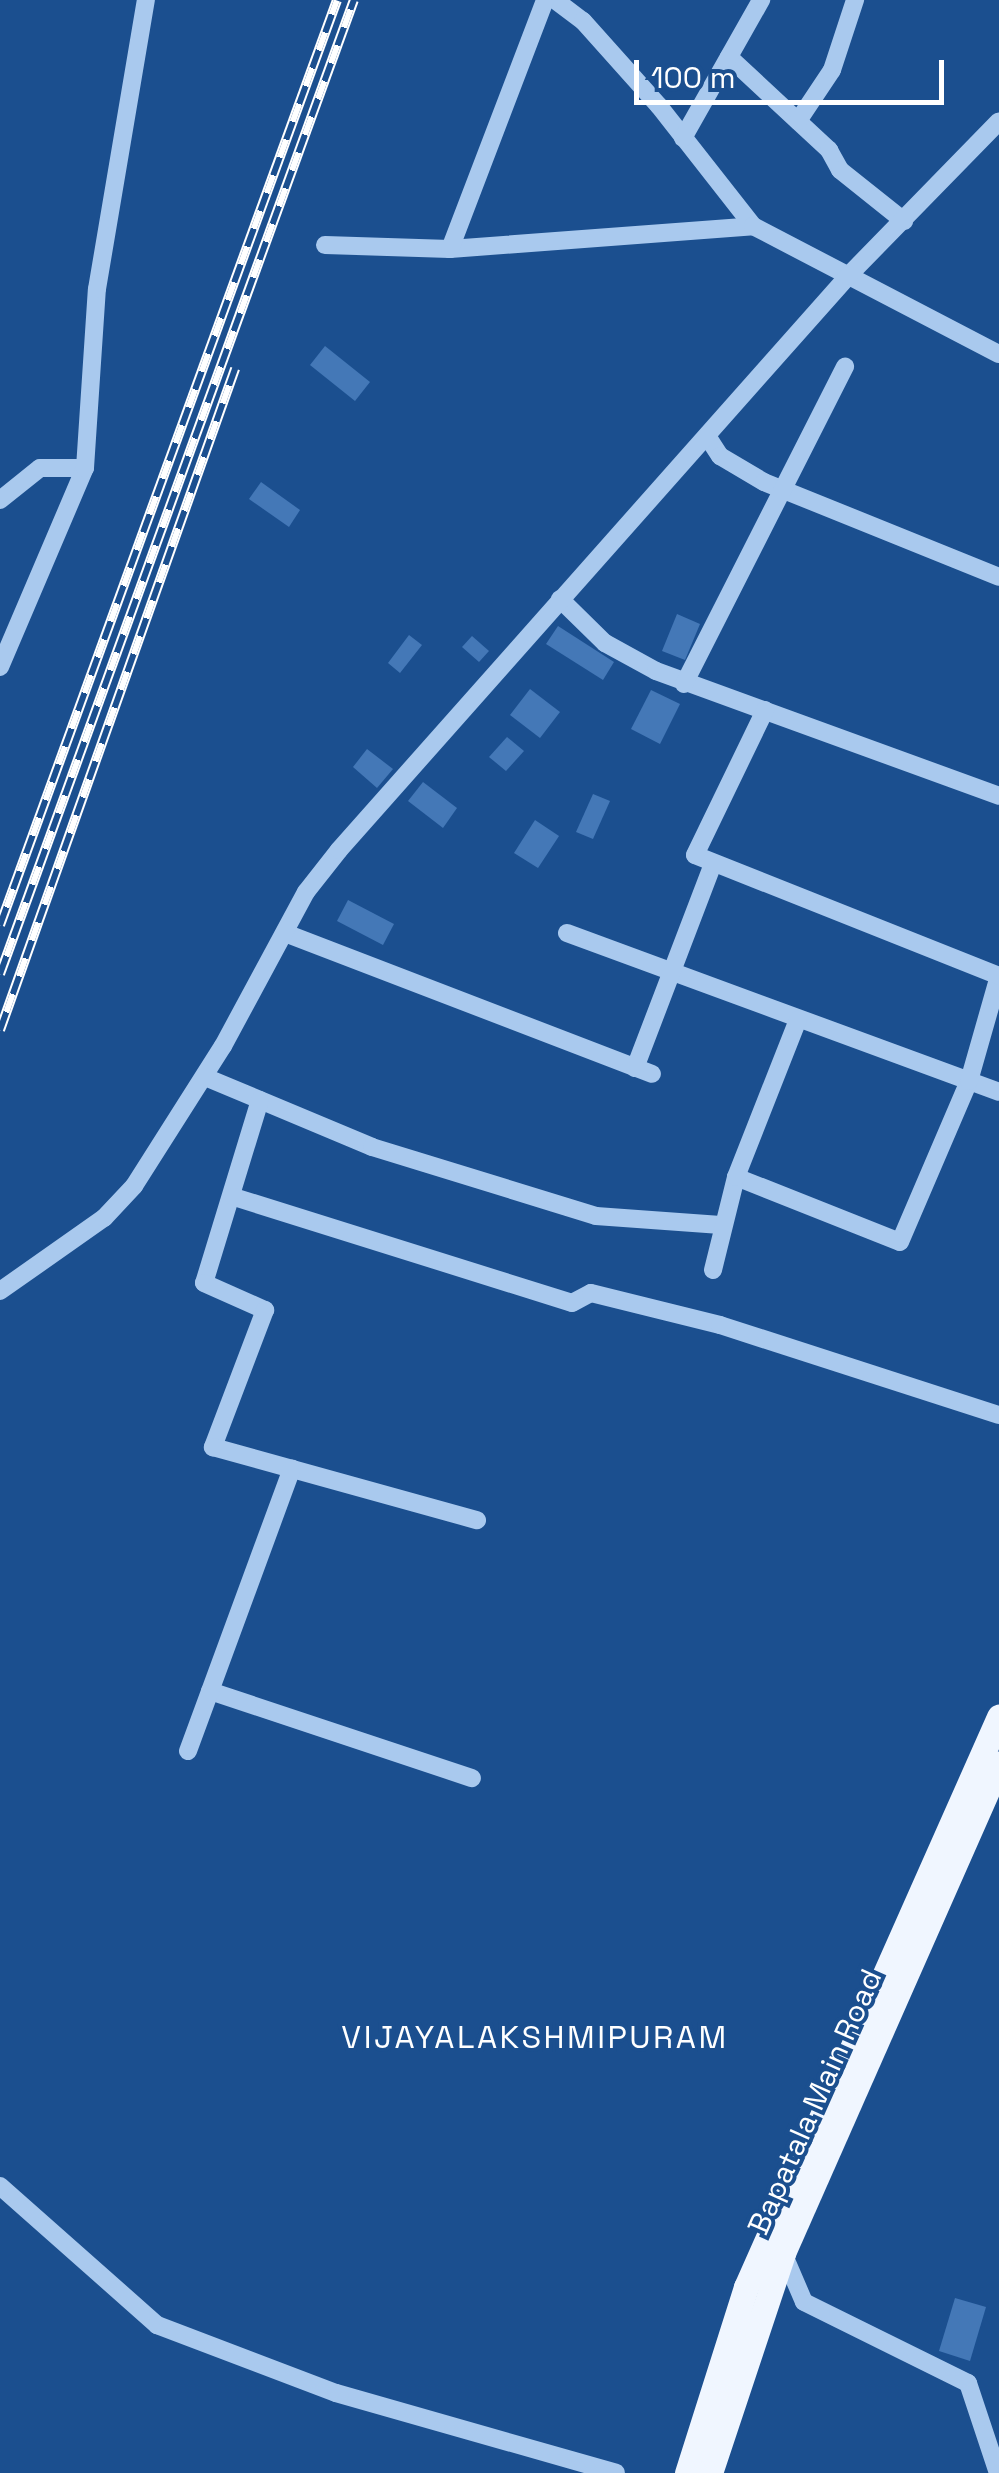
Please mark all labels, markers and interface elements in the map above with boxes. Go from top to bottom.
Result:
scale bar [639,40,949,102]
text: 100 m [651,58,736,97]
street label: Bapatala Main Road [740,1964,890,2240]
district label: VIJAYALAKSHMIPURAM [341,2018,729,2056]

